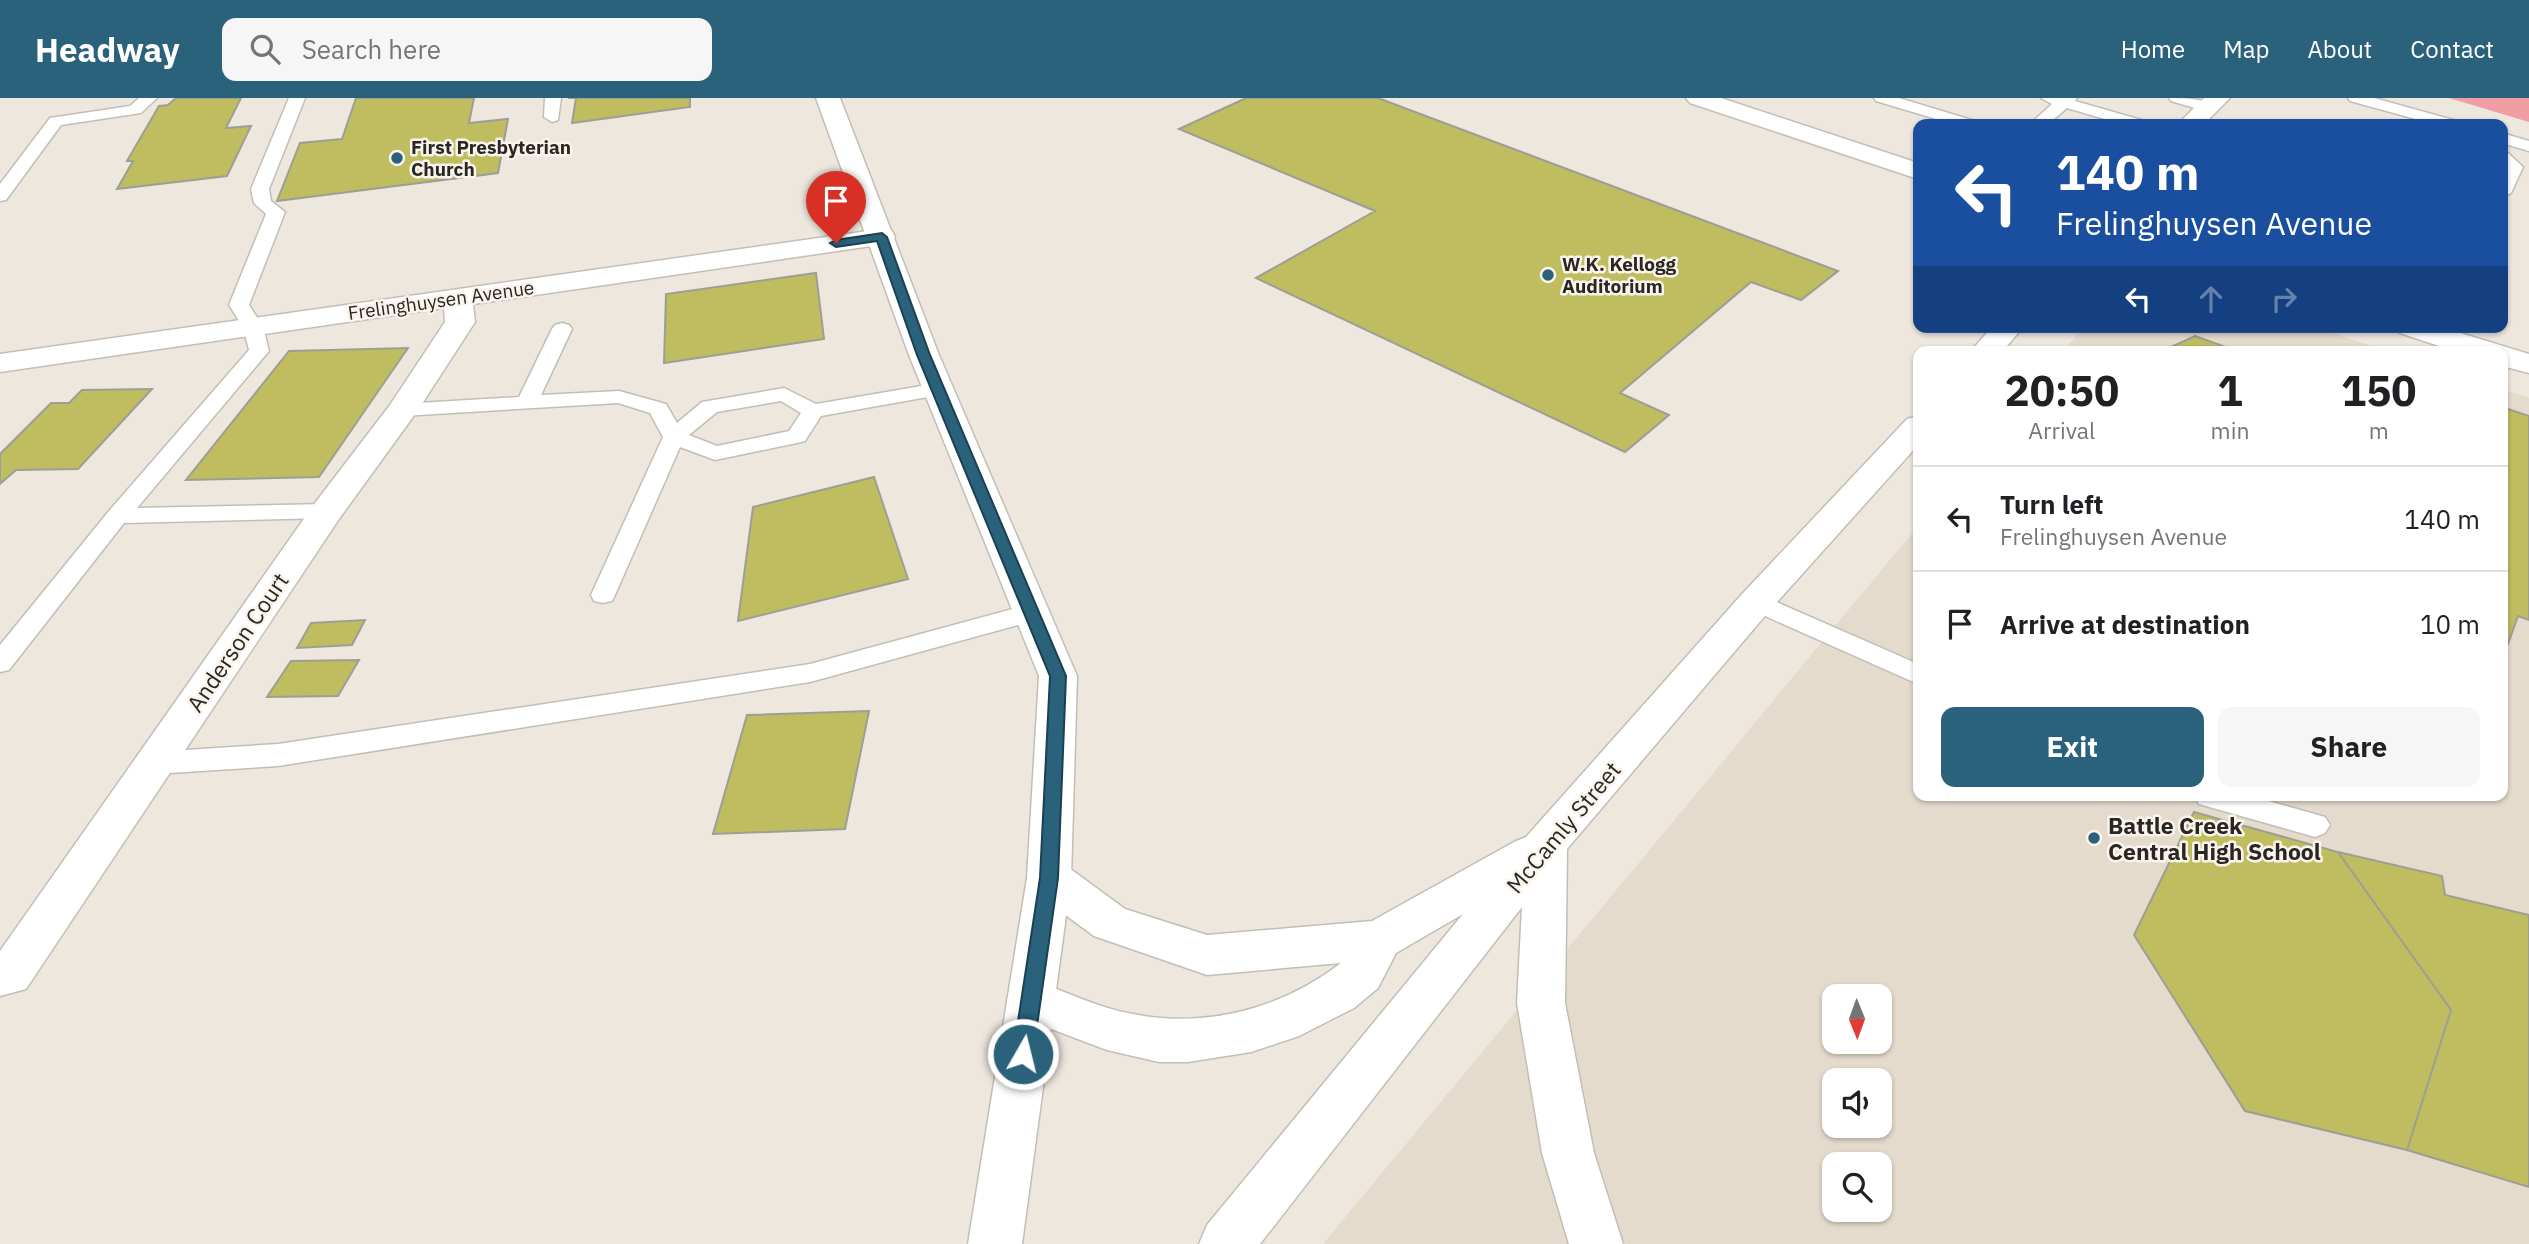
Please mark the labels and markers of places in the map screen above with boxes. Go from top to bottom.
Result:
place label: First Presbyterian Church [411,135,571,181]
marker: First Presbyterian Church [389,150,405,166]
pin [806,171,866,243]
place label: W.K. Kellogg Auditorium [1562,252,1677,298]
marker: W.K. Kellogg Auditorium [1540,267,1556,283]
place label: Battle Creek Central High School [2108,810,2321,866]
marker: Battle Creek Central High School [2086,830,2102,846]

